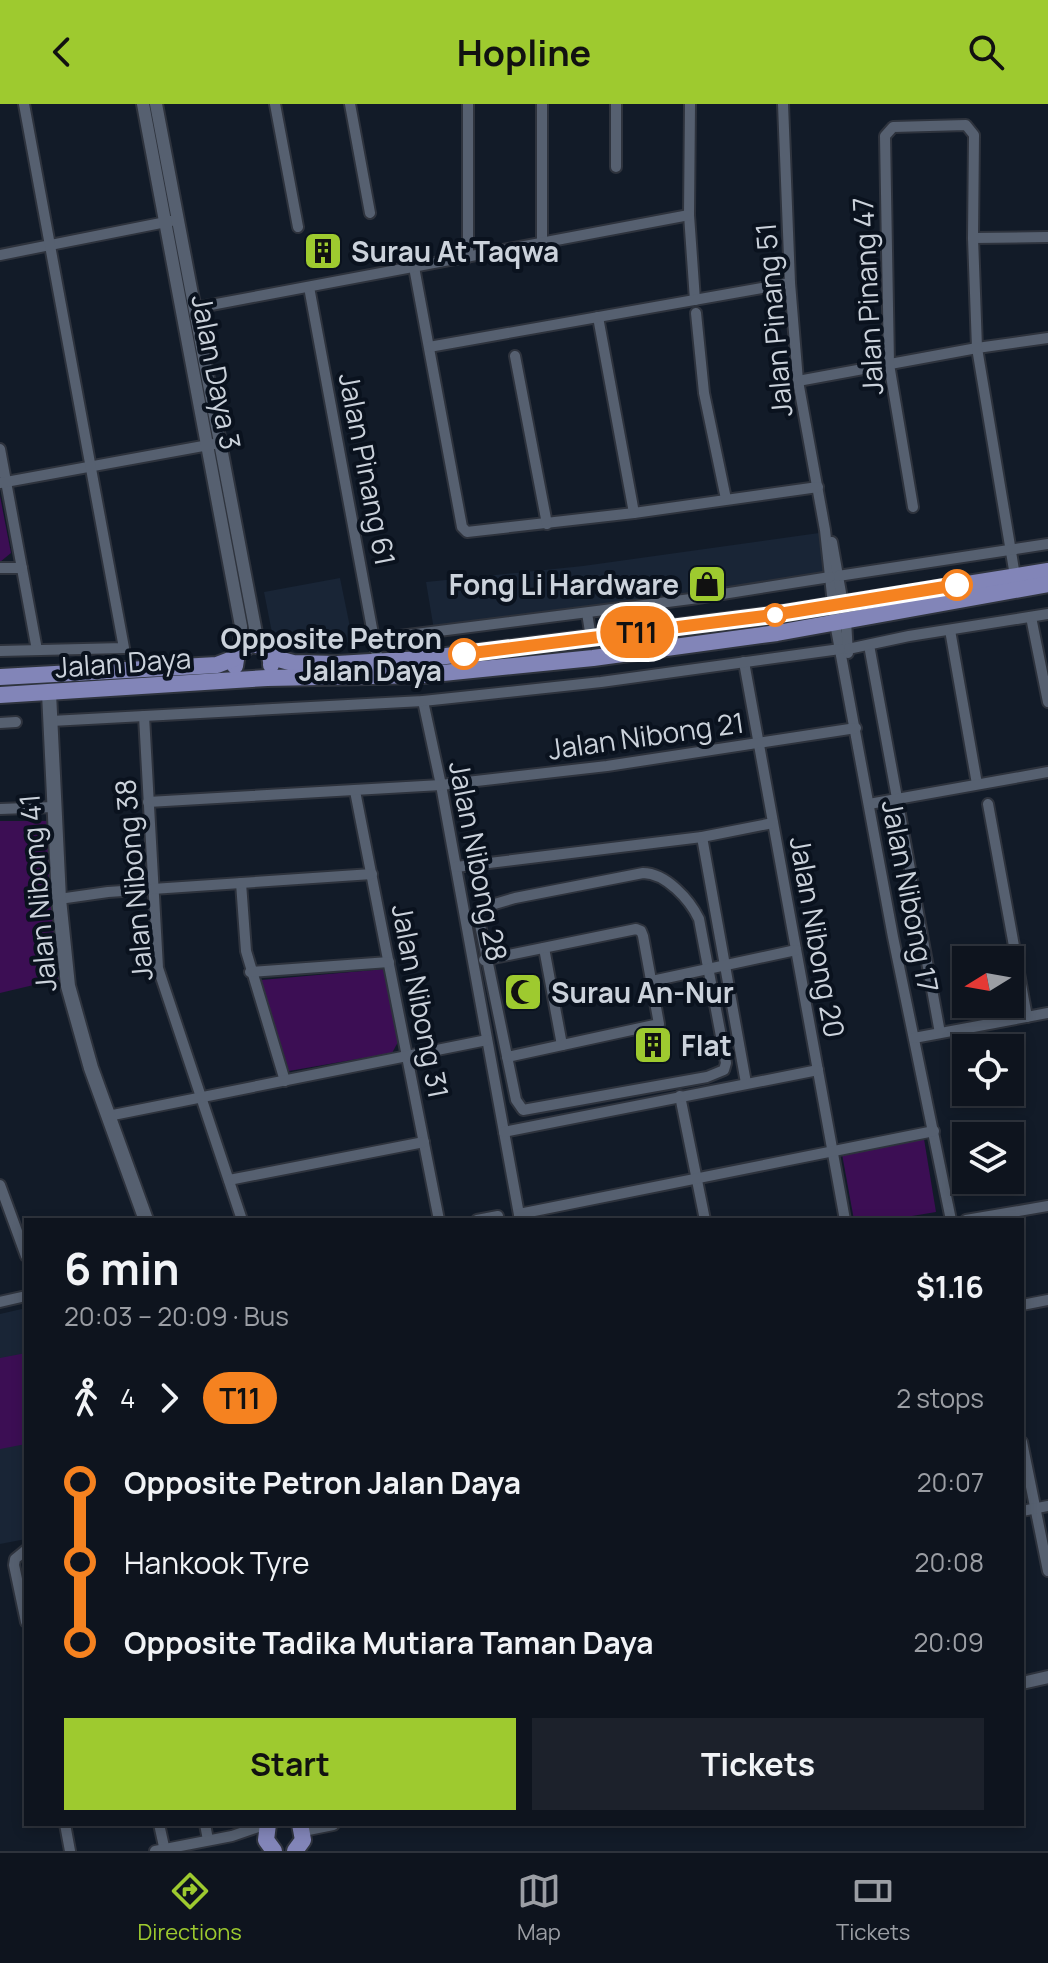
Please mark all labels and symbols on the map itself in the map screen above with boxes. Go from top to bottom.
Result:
street label: Jalan Pinang 47 [843,196,891,396]
street label: Jalan Pinang 51 [746,222,800,418]
building icon: Surau At Taqwa [302,230,344,272]
place label: Surau At Taqwa [351,232,559,270]
street label: Jalan Daya 3 [183,291,251,453]
street label: Jalan Pinang 61 [331,370,405,568]
shop icon: Fong Li Hardware [686,563,728,605]
place label: Fong Li Hardware [449,565,679,603]
unlabelled marker [942,570,972,600]
unlabelled marker [764,604,786,626]
line badge: T11 [591,606,683,658]
place label: Opposite Petron Jalan Daya [220,619,442,689]
street label: Jalan Daya [54,638,192,686]
marker: Opposite Petron Jalan Daya [449,639,479,669]
street label: Jalan Nibong 21 [546,702,746,768]
street label: Jalan Nibong 28 [441,758,517,964]
street label: Jalan Nibong 38 [105,778,161,982]
street label: Jalan Nibong 41 [9,793,65,993]
street label: Jalan Nibong 17 [874,796,948,996]
street label: Jalan Nibong 20 [782,833,854,1041]
street label: Jalan Nibong 31 [384,901,458,1101]
north arrow [952,946,1024,1018]
mosque icon: Surau An-Nur [502,971,544,1013]
place label: Surau An-Nur [551,973,734,1011]
building icon: Flat [632,1024,674,1066]
place label: Flat [681,1026,732,1064]

